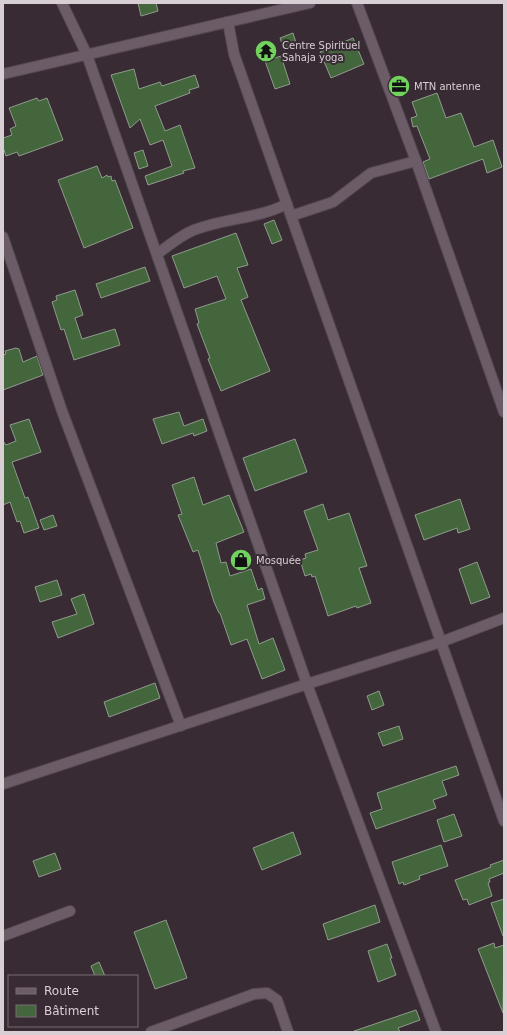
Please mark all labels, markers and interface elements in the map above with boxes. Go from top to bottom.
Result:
temple icon: Centre Spirituel Sahaja yoga [253,38,279,64]
place label: Centre Spirituel Sahaja yoga [282,40,360,63]
office icon: MTN antenne [386,73,412,99]
place label: MTN antenne [414,81,481,92]
shop icon: Mosquée [228,547,254,573]
place label: Mosquée [256,555,301,566]
legend [8,975,138,1027]
text: Route [44,984,79,998]
text: Bâtiment [44,1004,99,1018]

